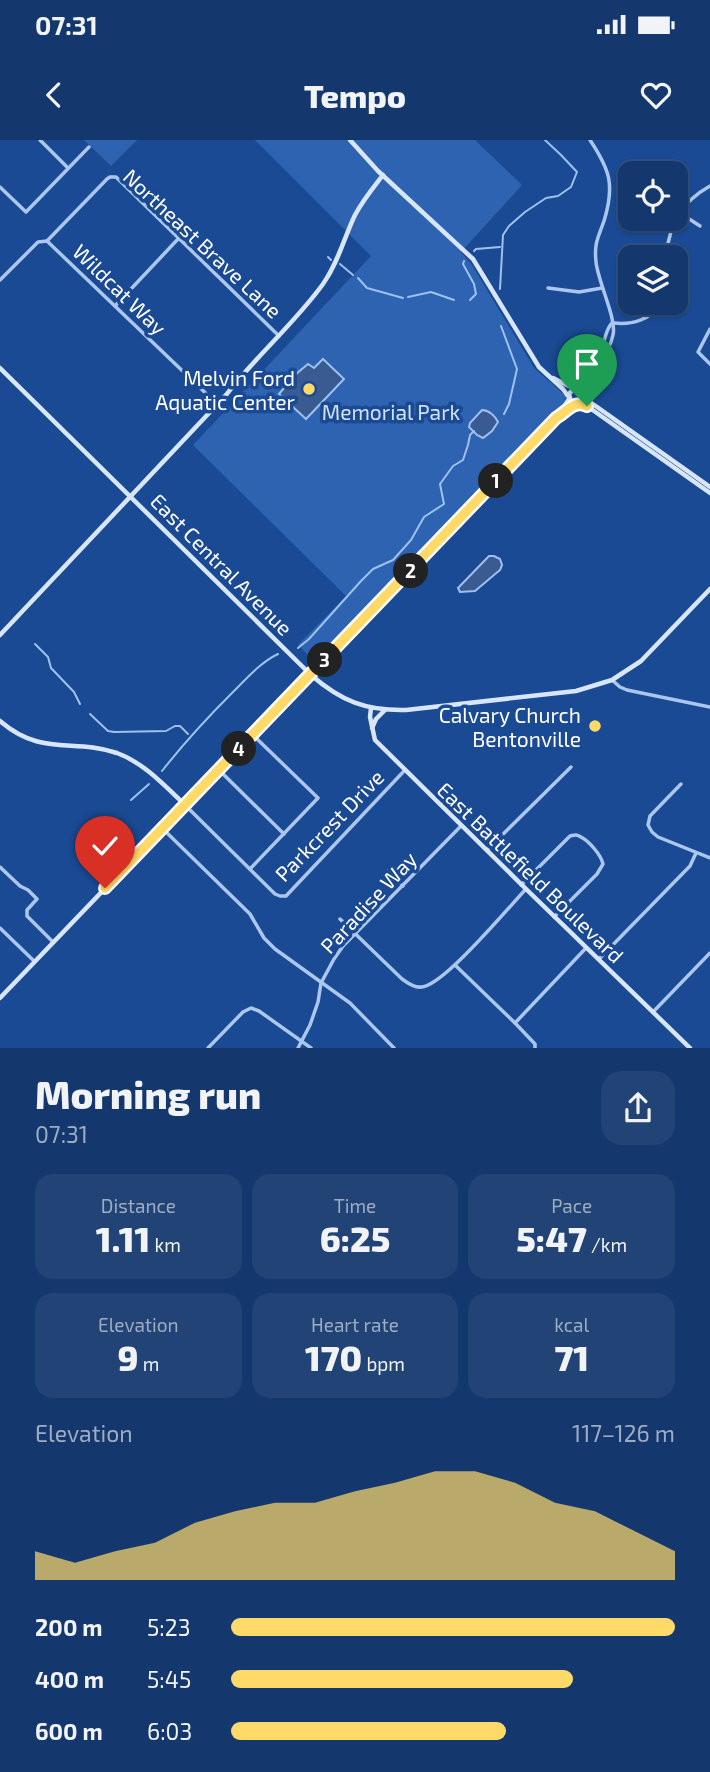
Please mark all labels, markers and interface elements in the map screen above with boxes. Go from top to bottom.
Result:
text: 07:31 [35,9,98,40]
icon: back [35,76,73,114]
text: Tempo [304,76,406,114]
icon: heart [637,76,675,114]
map controls [618,161,688,315]
button: locate [618,161,688,231]
street label: Northeast Brave Lane [119,163,287,323]
street label: Wildcat Way [68,238,172,340]
button: layers [618,245,688,315]
pin [557,334,617,406]
icon: arrive [568,345,606,383]
place label: Melvin Ford Aquatic Center [155,365,296,414]
marker: Melvin Ford Aquatic Center [301,381,317,397]
park label: Memorial Park [322,399,461,424]
pin: 1 [478,464,514,498]
text: 1 [491,469,500,492]
street label: East Central Avenue [146,488,298,640]
pin: 2 [394,554,428,588]
text: 2 [405,559,416,582]
pin: 3 [308,643,342,678]
text: 3 [319,648,330,671]
place label: Calvary Church Bentonville [439,702,581,751]
marker: Calvary Church Bentonville [587,718,603,734]
pin: 4 [222,732,256,766]
text: 4 [232,737,245,760]
street label: Parkcrest Drive [269,764,389,886]
street label: East Battlefield Boulevard [433,777,629,967]
pin [75,816,135,888]
icon: check [86,827,124,865]
street label: Paradise Way [315,846,421,958]
text: Morning run [35,1071,261,1117]
button: share [601,1071,675,1145]
text: 07:31 [35,1120,88,1148]
text: Distance [101,1194,176,1217]
text: Time [334,1194,376,1217]
text: Pace [551,1194,592,1217]
text: 1.11 [96,1217,150,1259]
text: 6:25 [320,1217,390,1259]
text: 5:47 [516,1217,587,1259]
text: km [150,1233,181,1256]
text: /km [587,1233,627,1256]
text: Elevation [98,1313,179,1336]
text: Heart rate [311,1313,399,1336]
text: kcal [554,1313,589,1336]
text: 9 [117,1336,138,1378]
text: 170 [305,1336,362,1378]
text: 71 [554,1336,589,1378]
text: m [138,1352,159,1375]
text: bpm [362,1352,405,1375]
text: Elevation [35,1419,133,1447]
text: 117–126 m [572,1419,675,1447]
text: 200 m [35,1613,103,1641]
text: 5:23 [147,1613,190,1641]
text: 400 m [35,1665,104,1693]
text: 5:45 [147,1665,191,1693]
text: 600 m [35,1717,103,1745]
text: 6:03 [147,1717,192,1745]

